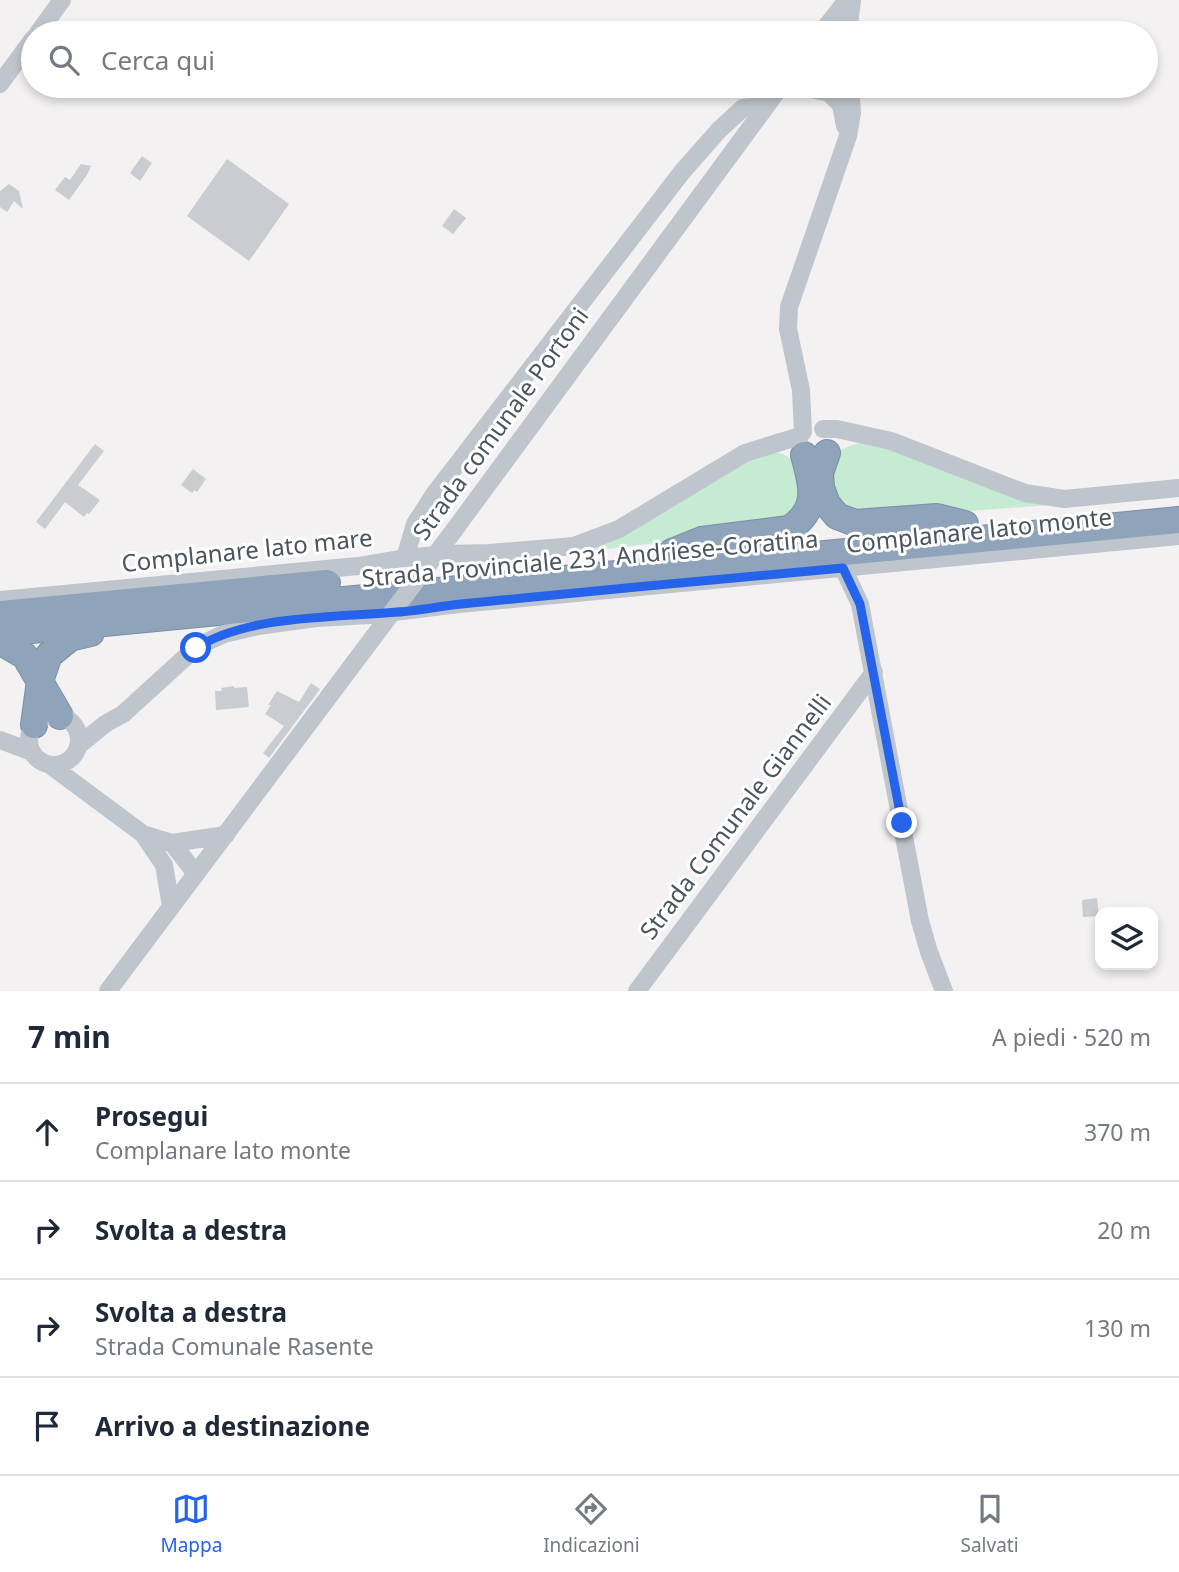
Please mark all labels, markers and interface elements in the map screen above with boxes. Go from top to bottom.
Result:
search box [21,21,1158,98]
icon: search [45,41,83,79]
text: Cerca qui [101,42,215,78]
street label: Strada comunale Portoni [404,300,595,546]
street label: Complanare lato monte [844,499,1113,560]
street label: Complanare lato mare [120,520,374,579]
street label: Strada Provinciale 231 Andriese-Coratina [360,521,819,594]
route start [180,632,211,663]
street label: Strada Comunale Giannelli [632,687,838,946]
route end [886,807,917,838]
map controls [1095,907,1158,970]
button: layers [1095,907,1158,970]
text: 7 min [28,1016,111,1057]
text: A piedi · 520 m [992,1021,1151,1053]
text: Prosegui [95,1098,208,1134]
icon: ahead [28,1113,66,1151]
text: 370 m [1084,1116,1151,1148]
text: Complanare lato monte [95,1134,351,1166]
icon: right [28,1211,66,1249]
text: Svolta a destra [95,1212,287,1248]
text: 20 m [1097,1214,1151,1246]
text: Svolta a destra [95,1294,287,1330]
icon: right [28,1309,66,1347]
text: 130 m [1084,1312,1151,1344]
text: Strada Comunale Rasente [95,1330,374,1362]
icon: arrive [28,1407,66,1445]
text: Arrivo a destinazione [95,1408,370,1444]
tab: Mappa [160,1490,222,1558]
tab: Indicazioni [543,1490,640,1558]
tab: Salvati [960,1490,1019,1558]

